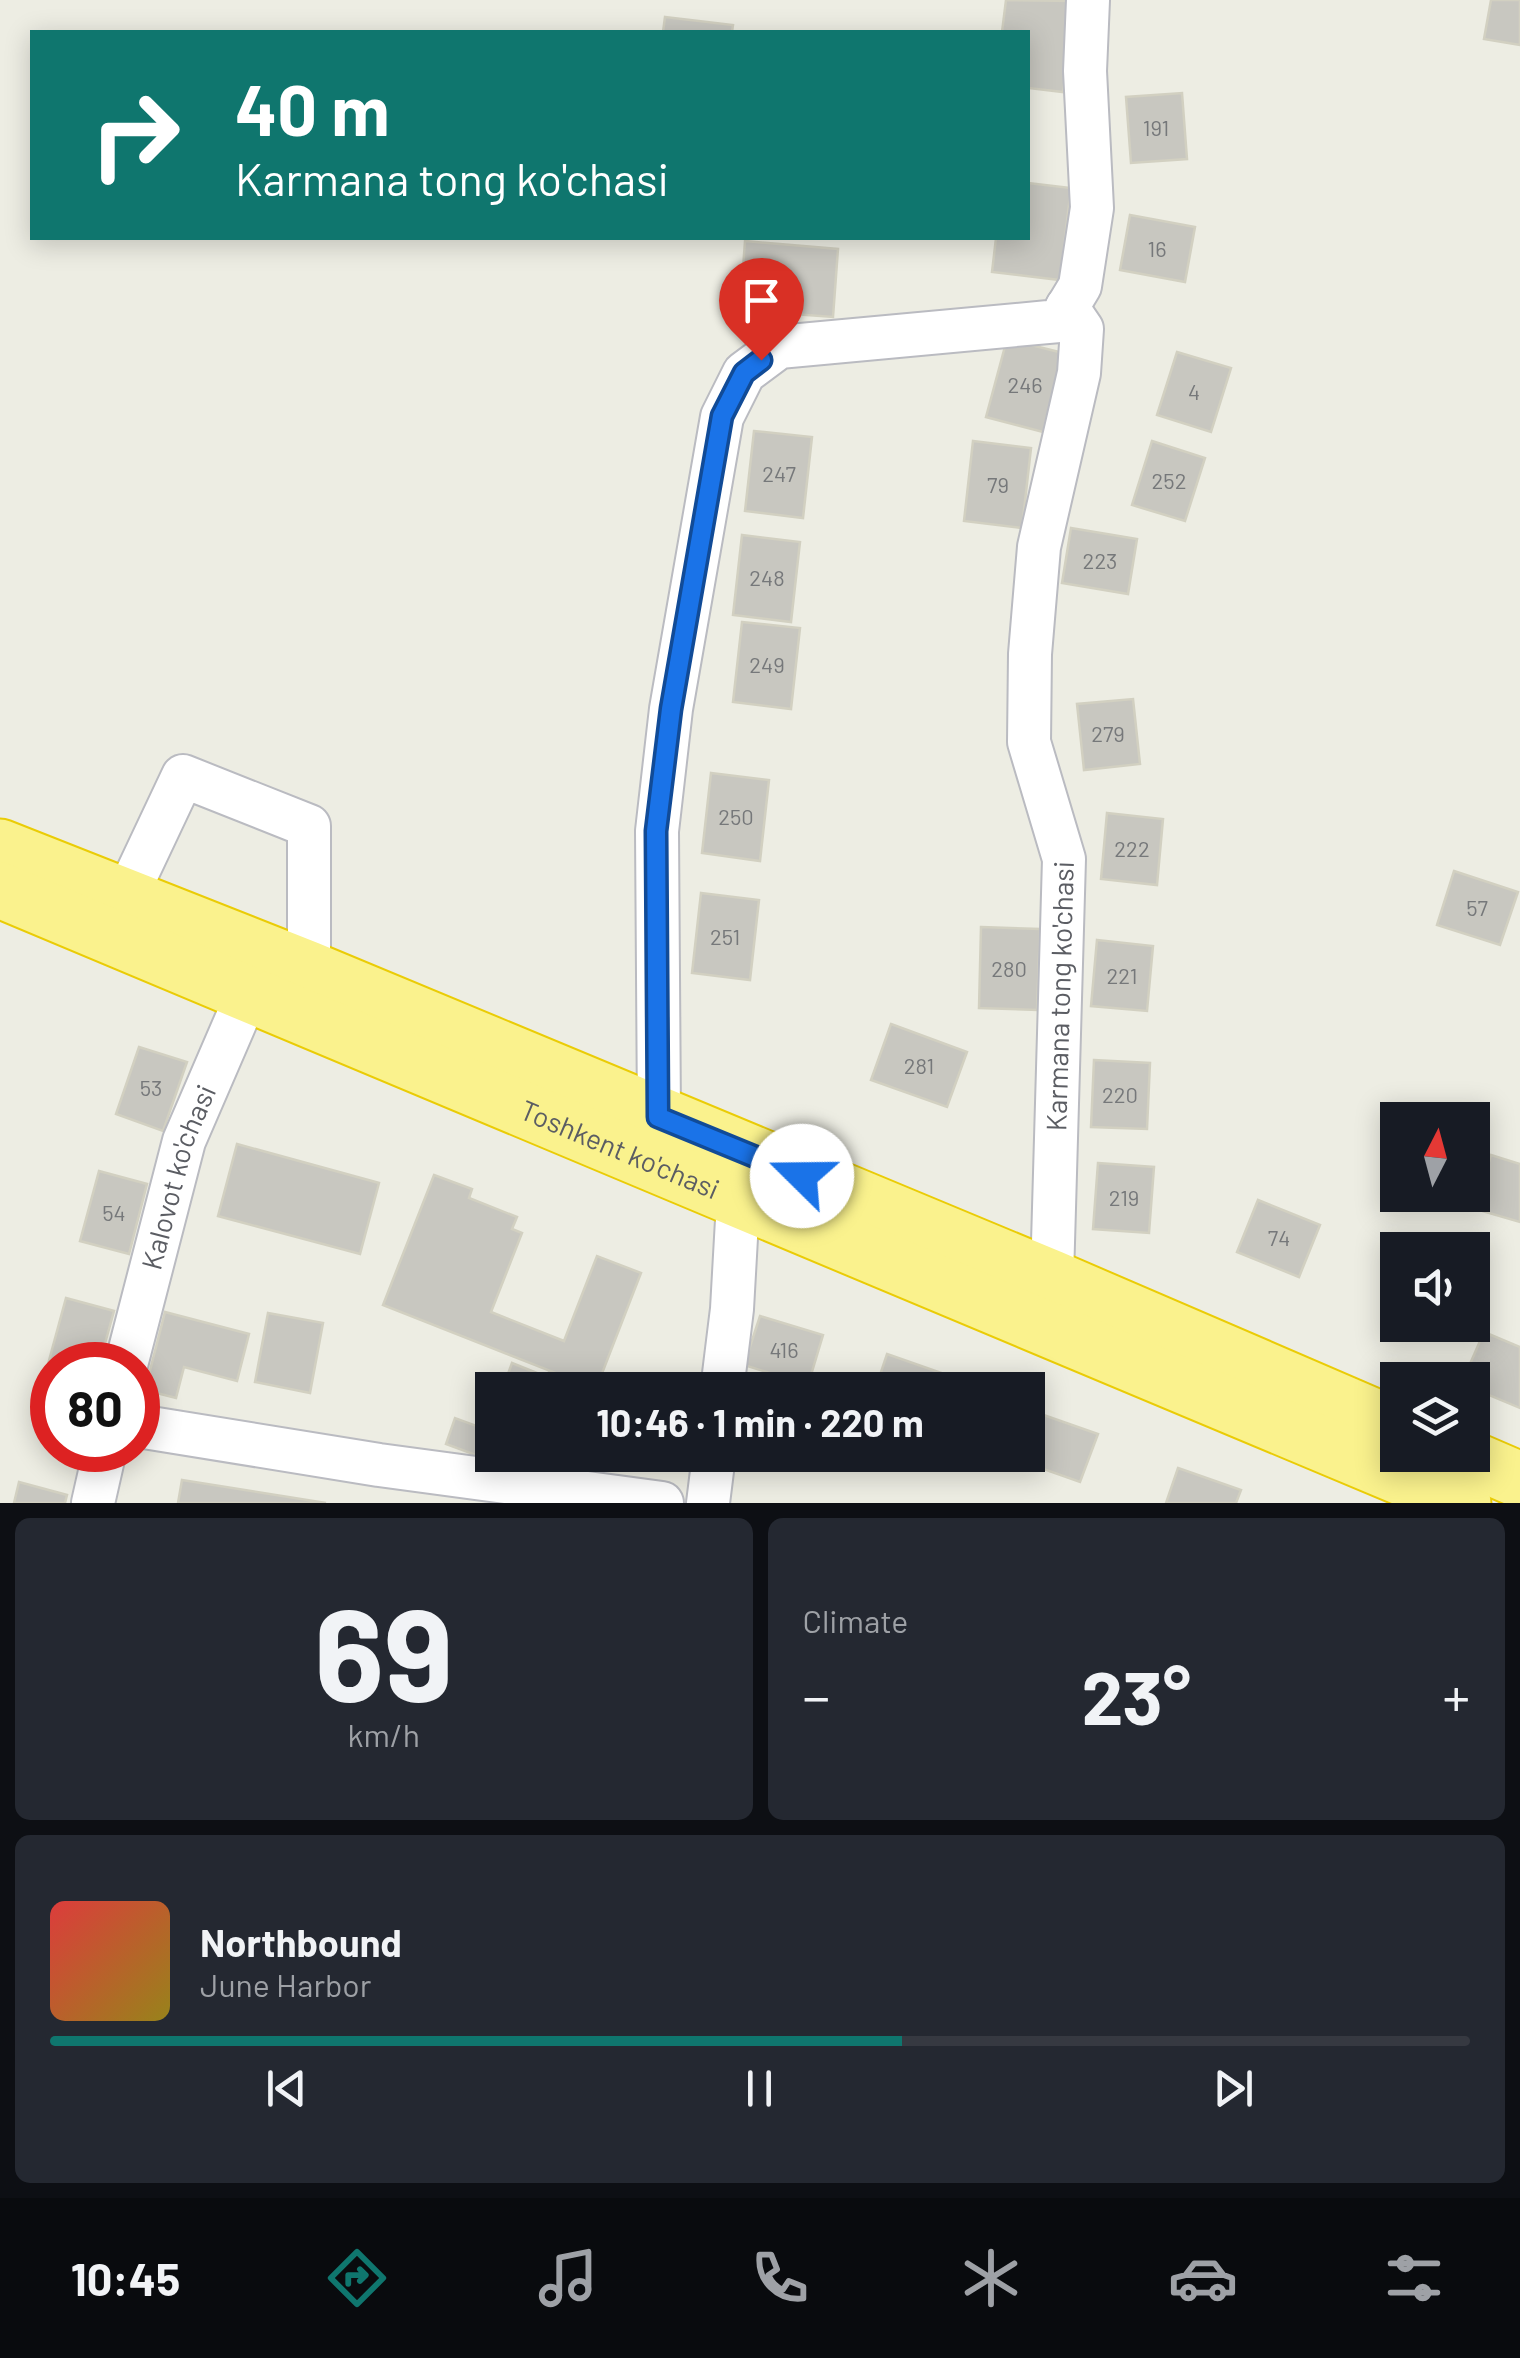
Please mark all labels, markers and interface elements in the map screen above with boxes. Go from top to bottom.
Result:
text: 40 m [235,66,390,150]
icon: right [70,70,200,200]
house number: 191 [1143,114,1169,140]
text: Karmana tong ko'chasi [235,151,669,205]
house number: 16 [1147,235,1167,261]
pin [719,258,804,361]
icon: arrive [734,273,789,328]
house number: 246 [1007,371,1043,397]
house number: 4 [1188,378,1200,404]
house number: 247 [762,460,796,486]
house number: 252 [1152,467,1186,493]
house number: 79 [987,471,1009,497]
house number: 223 [1083,547,1117,573]
house number: 248 [749,564,785,590]
house number: 249 [749,651,785,677]
house number: 279 [1091,720,1125,746]
house number: 250 [718,803,754,829]
house number: 222 [1114,835,1150,861]
street label: Karmana tong ko'chasi [1038,861,1080,1132]
house number: 57 [1466,894,1488,920]
house number: 251 [710,923,740,949]
house number: 280 [991,955,1027,981]
house number: 221 [1107,962,1137,988]
house number: 281 [904,1052,934,1078]
house number: 53 [140,1074,162,1100]
street label: Kalovot ko'chasi [133,1079,222,1273]
house number: 220 [1102,1081,1138,1107]
street label: Toshkent ko'chasi [516,1092,725,1206]
north arrow [1380,1102,1490,1212]
map controls [1380,1102,1490,1472]
position arrow [750,1124,854,1228]
house number: 219 [1109,1184,1139,1210]
house number: 54 [102,1199,126,1225]
house number: 74 [1268,1224,1290,1250]
button: sound [1380,1232,1490,1342]
house number: 416 [769,1336,799,1362]
speed limit sign: 80 [30,1342,160,1472]
button: layers [1380,1362,1490,1472]
text: 10:46 · 1 min · 220 m [596,1399,924,1445]
text: 69 [314,1572,453,1728]
text: Climate [803,1601,908,1639]
text: 23° [1081,1650,1191,1740]
text: − [803,1662,830,1728]
text: + [1442,1662,1470,1728]
text: km/h [348,1715,420,1753]
text: Northbound [200,1919,402,1965]
text: June Harbor [200,1965,371,2003]
icon: previous [259,2061,314,2116]
icon: pause [732,2061,787,2116]
icon: next [1206,2061,1261,2116]
icon: directions [322,2243,392,2313]
icon: music [533,2243,603,2313]
icon: phone [745,2243,815,2313]
icon: climate [956,2243,1026,2313]
icon: car [1168,2243,1238,2313]
icon: filters [1379,2243,1449,2313]
text: 10:45 [71,2251,180,2305]

